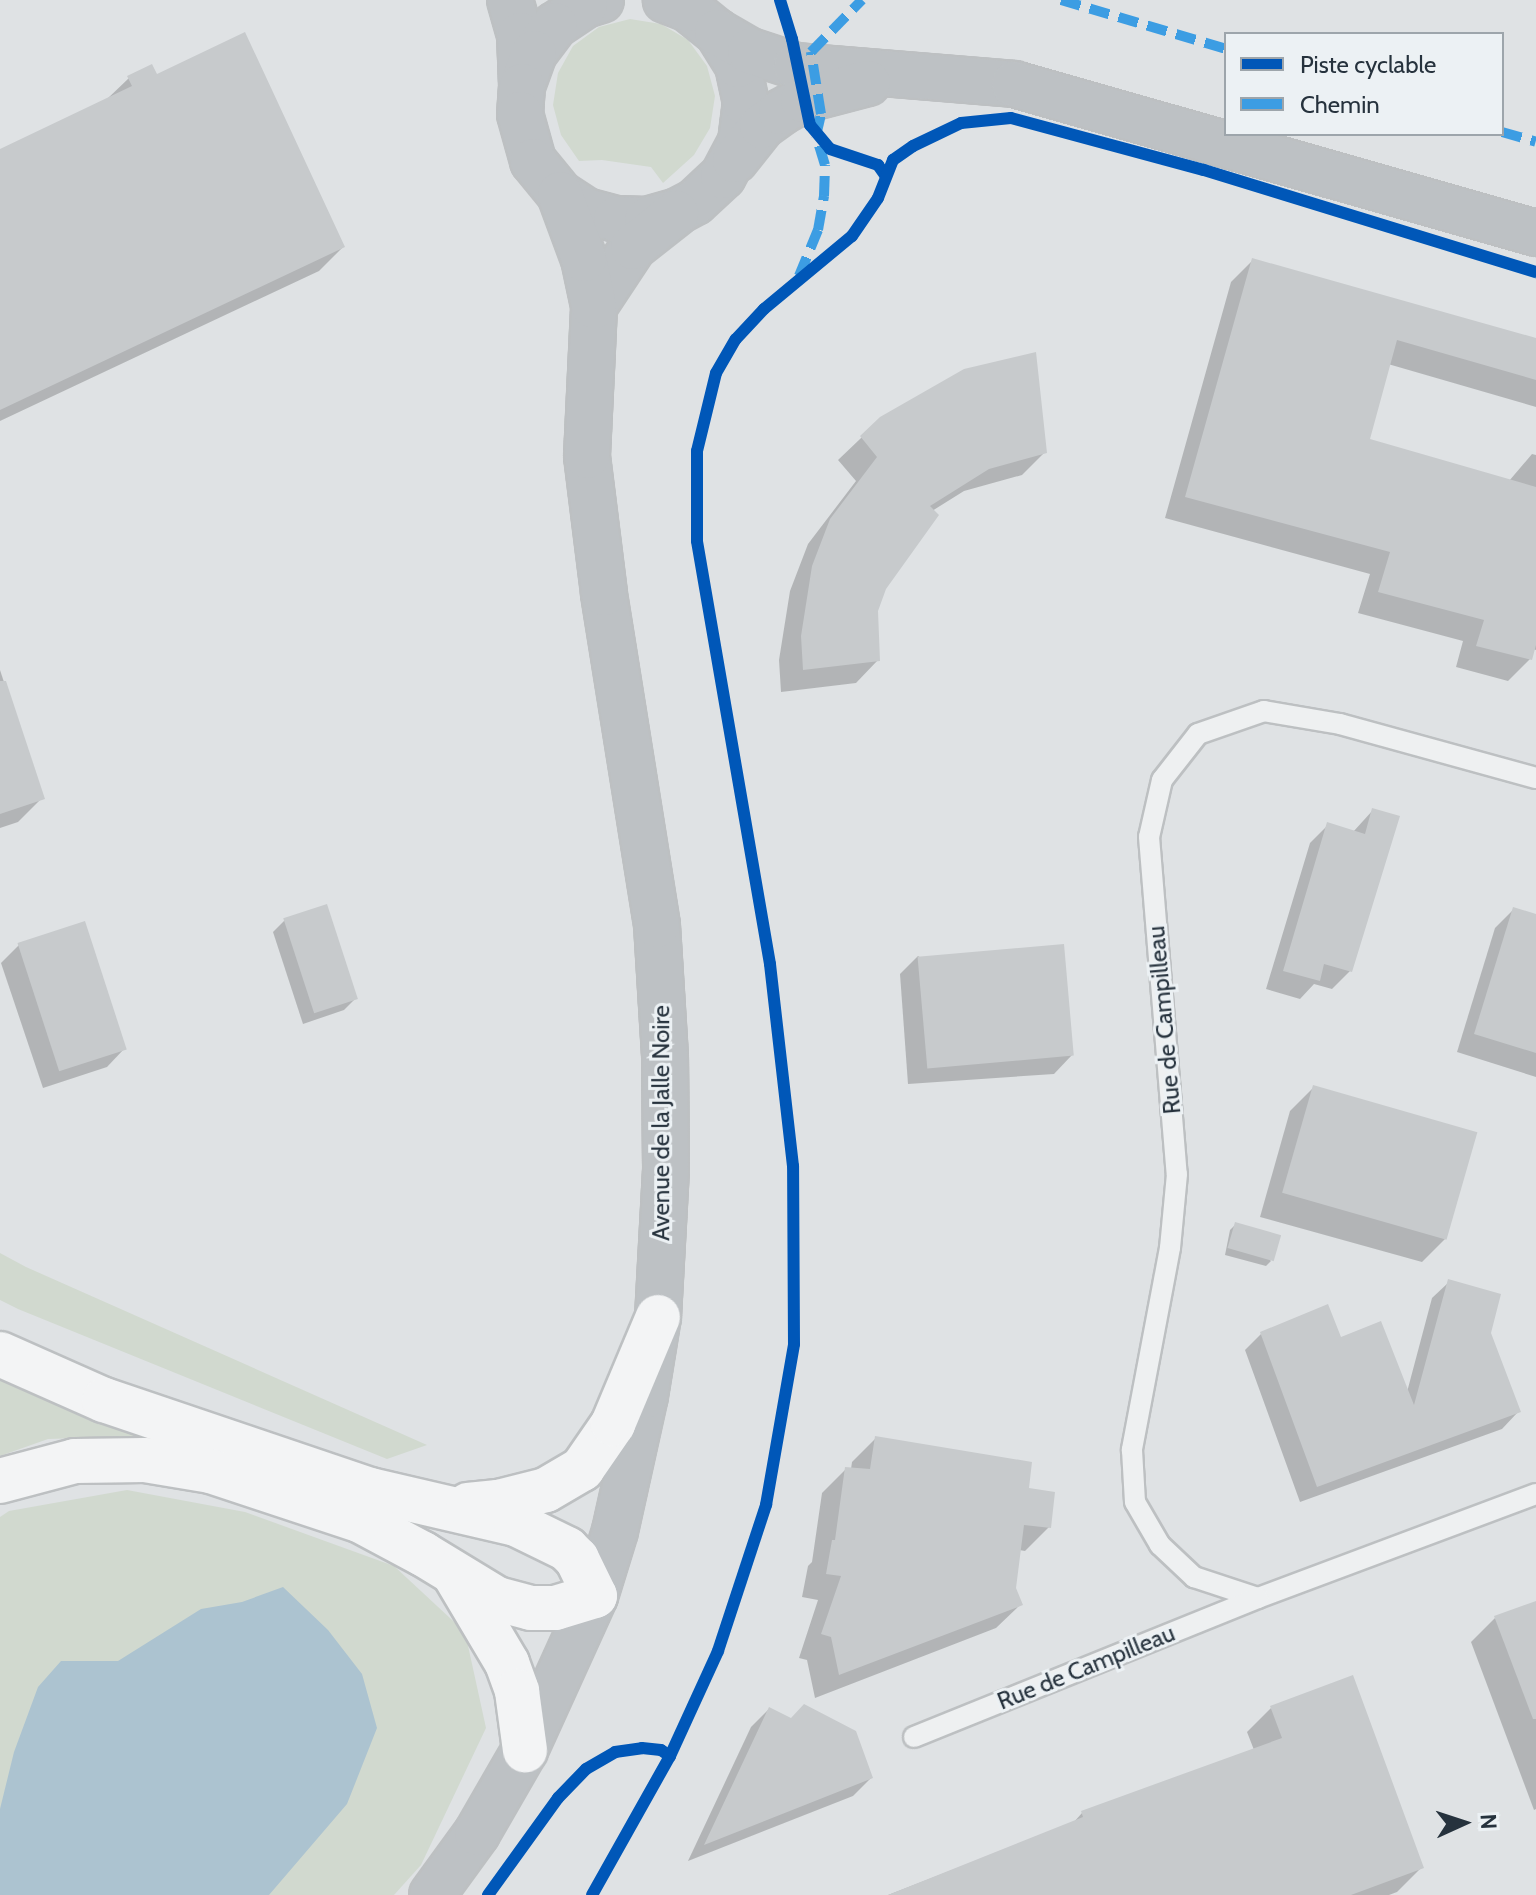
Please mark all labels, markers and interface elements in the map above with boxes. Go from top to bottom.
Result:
legend [1224,32,1504,136]
text: Piste cyclable [1300,50,1436,79]
text: Chemin [1300,90,1380,119]
street label: Rue de Campilleau [1141,925,1187,1115]
street label: Avenue de la Jalle Noire [647,1005,675,1241]
street label: Rue de Campilleau [993,1618,1179,1716]
north arrow [1424,1783,1504,1863]
text: N [1475,1813,1502,1830]

